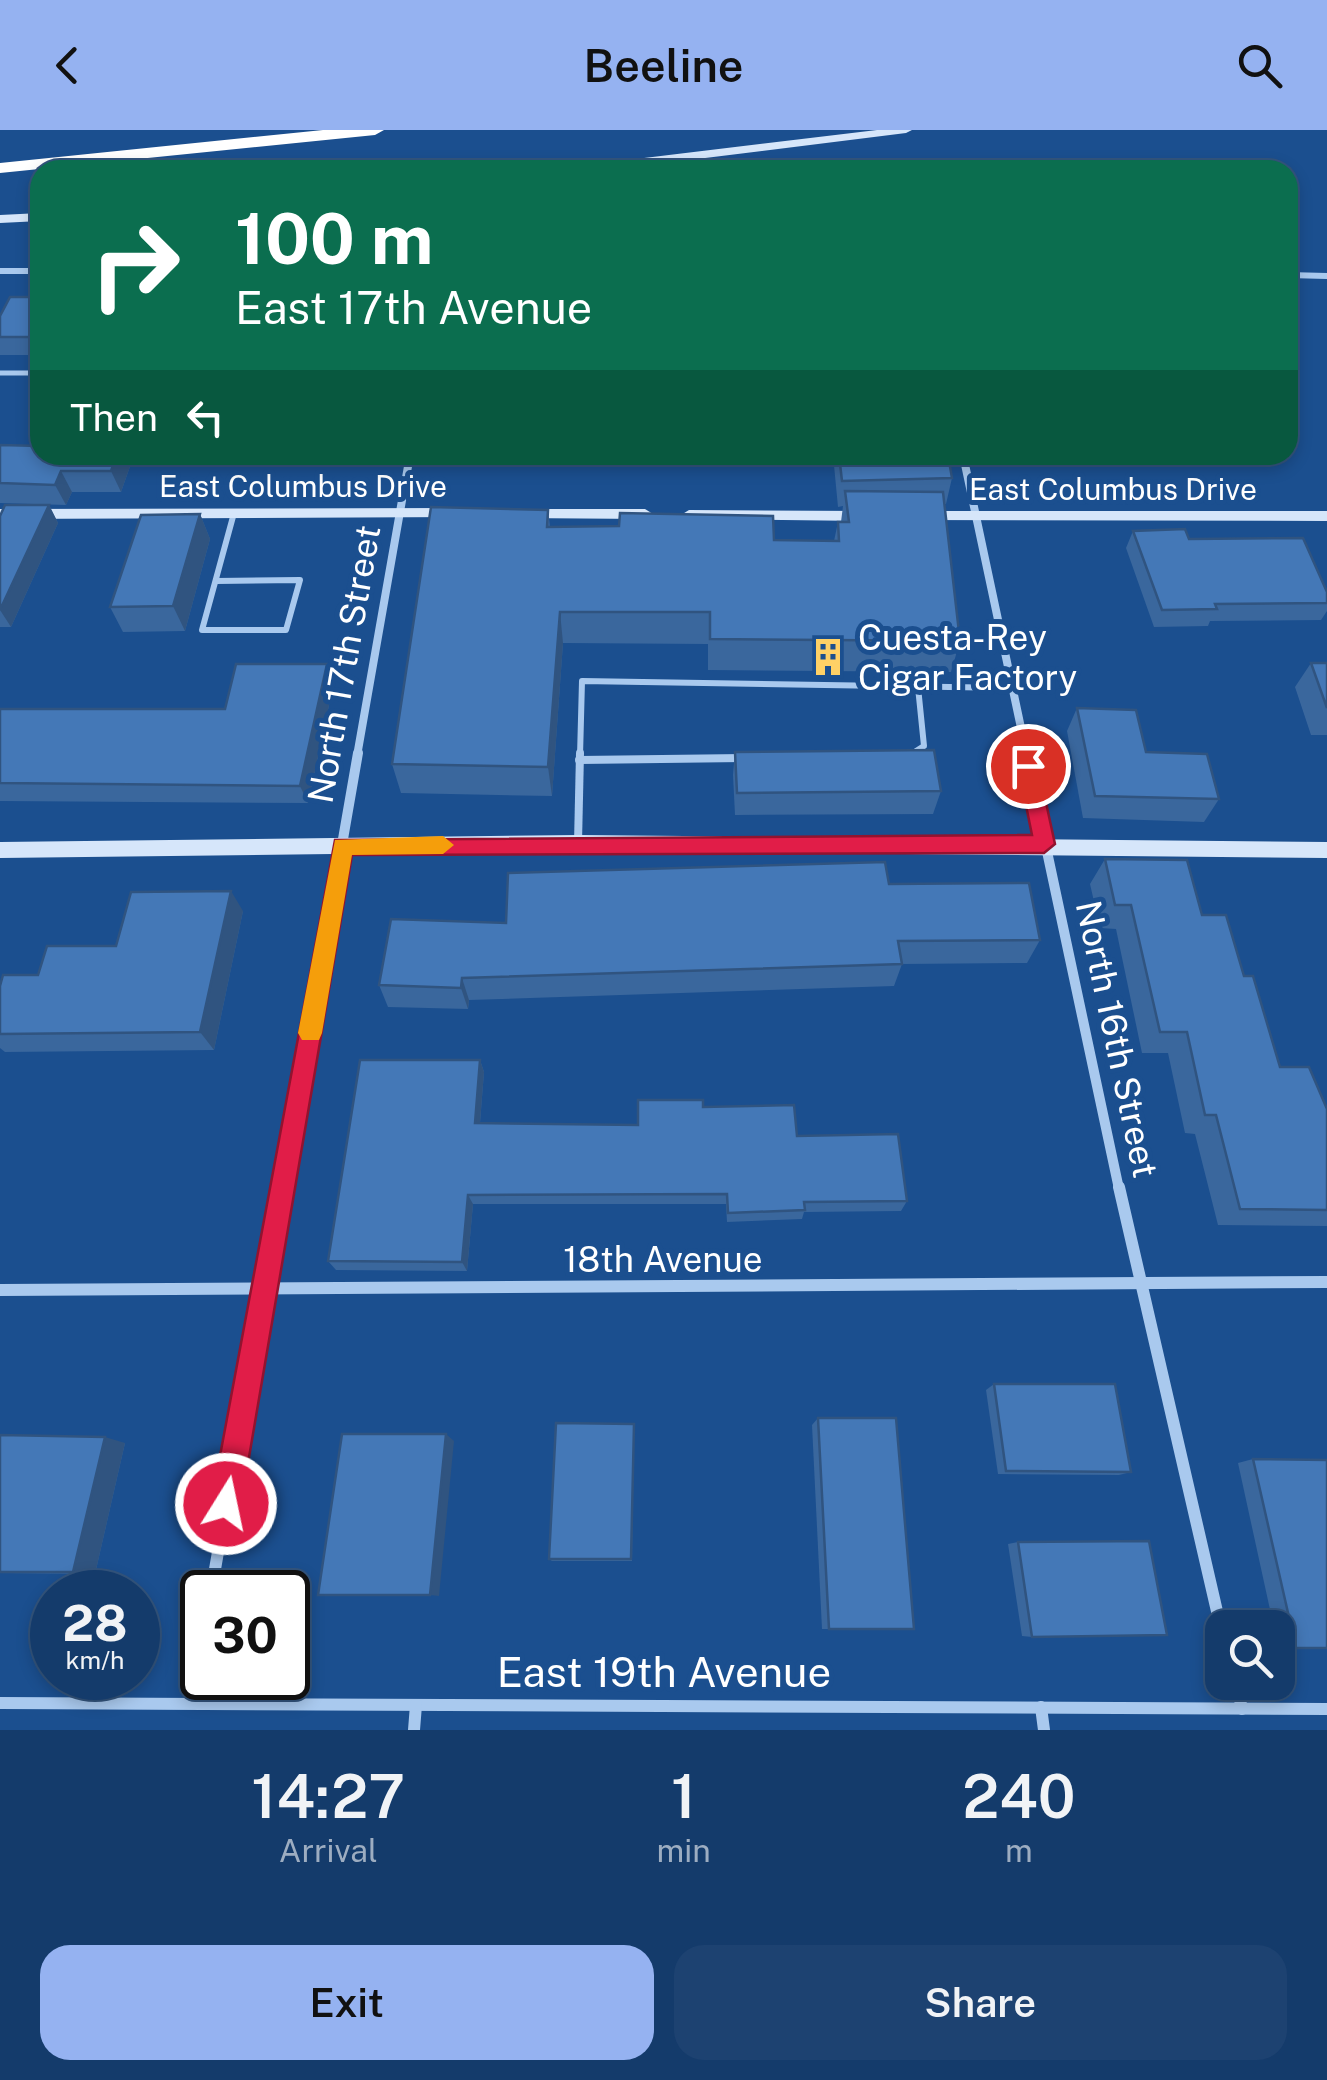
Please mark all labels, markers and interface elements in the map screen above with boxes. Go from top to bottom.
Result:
icon: back [40,38,95,93]
icon: search [1232,38,1287,93]
text: Beeline [583,39,744,92]
text: 100 m [235,197,433,280]
icon: right [70,200,200,330]
text: East 17th Avenue [235,281,592,334]
icon: left [178,390,233,445]
text: Then [70,395,158,440]
street label: East Columbus Drive [159,468,447,504]
street label: East Columbus Drive [969,471,1257,507]
street label: North 17th Street [299,522,389,806]
place label: Cuesta-Rey Cigar Factory [858,617,1077,698]
building icon: Cuesta-Rey Cigar Factory [807,636,849,678]
pin [986,724,1071,809]
icon: arrive [1001,739,1056,794]
street label: North 16th Street [1068,897,1166,1181]
street label: 18th Avenue [563,1239,763,1280]
position arrow [174,1452,278,1556]
speed limit sign: 30 [180,1570,310,1700]
text: 28 [62,1593,128,1652]
map controls [1205,1610,1295,1700]
button: search [1205,1610,1295,1700]
text: km/h [66,1645,124,1675]
street label: East 19th Avenue [497,1647,831,1696]
text: 14:27 [251,1761,405,1832]
text: 1 [671,1761,696,1832]
text: 240 [962,1761,1076,1832]
text: Arrival [279,1832,378,1869]
text: min [657,1832,711,1869]
text: m [1005,1832,1033,1869]
button: Exit [40,1945,654,2060]
button: Share [674,1945,1287,2060]

